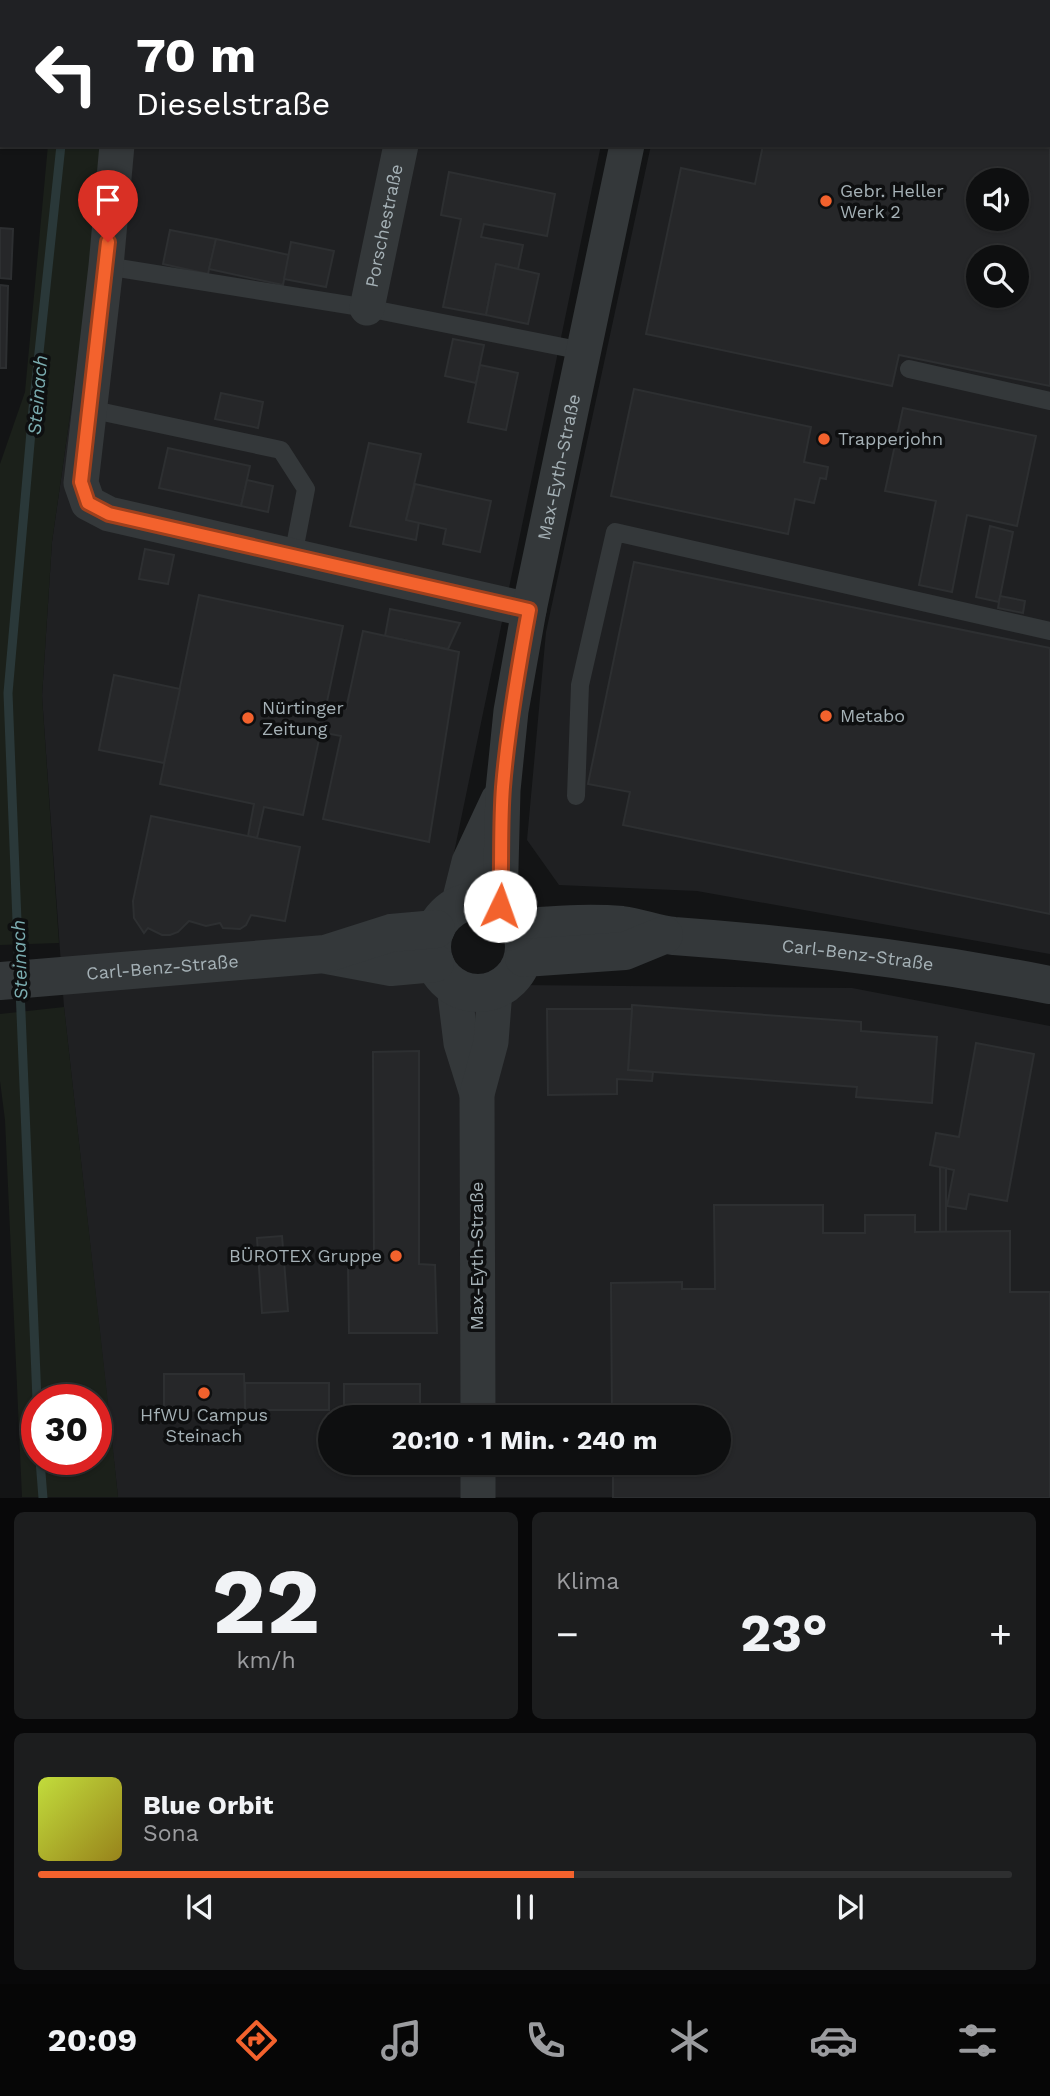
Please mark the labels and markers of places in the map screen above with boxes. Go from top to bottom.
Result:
pin [78,170,138,242]
place label: Gebr. Heller Werk 2 [840,180,944,222]
marker: Gebr. Heller Werk 2 [818,193,834,209]
place label: Trapperjohn [838,428,943,449]
marker: Trapperjohn [816,431,832,447]
place label: Nürtinger Zeitung [262,697,344,739]
place label: Metabo [840,705,905,726]
marker: Metabo [818,708,834,724]
marker: Nürtinger Zeitung [240,710,256,726]
place label: BÜROTEX Gruppe [229,1245,382,1266]
marker: BÜROTEX Gruppe [388,1248,404,1264]
marker: HfWU Campus Steinach [196,1385,212,1401]
place label: HfWU Campus Steinach [140,1404,268,1446]

